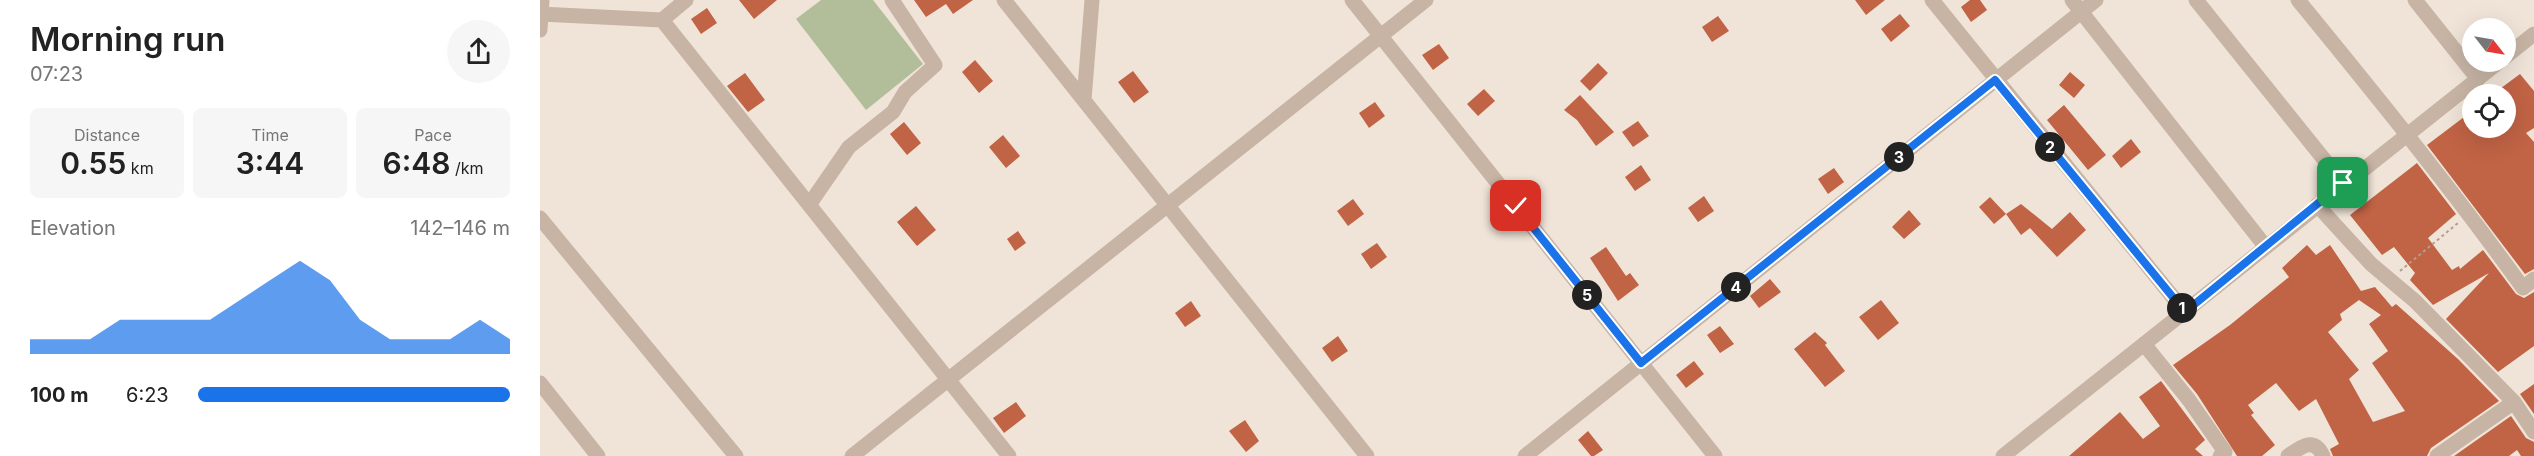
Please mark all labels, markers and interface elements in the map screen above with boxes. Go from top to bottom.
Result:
north arrow [2462,18,2516,72]
map controls [2462,18,2516,138]
text: Morning run [30,19,225,59]
button: share [447,20,510,83]
text: 07:23 [30,62,83,86]
button: locate [2462,84,2516,138]
text: Distance [74,125,140,145]
text: Time [251,125,289,145]
text: Pace [414,125,452,145]
pin: 2 [2035,132,2065,162]
text: 2 [2045,137,2055,157]
pin: 3 [1884,142,1914,172]
text: 0.55 [60,145,126,181]
text: 3:44 [236,145,304,181]
text: 6:48 [382,145,450,181]
text: 3 [1894,147,1904,167]
pin [2317,157,2368,208]
text: km [126,158,154,178]
text: /km [450,158,484,178]
icon: arrive [2326,166,2359,199]
pin [1490,180,1541,231]
icon: check [1499,189,1532,222]
text: Elevation [30,216,116,240]
text: 142–146 m [410,216,510,240]
pin: 4 [1721,272,1751,302]
text: 4 [1731,277,1741,297]
pin: 5 [1572,280,1602,310]
text: 5 [1582,285,1592,305]
pin: 1 [2167,293,2197,323]
text: 1 [2179,298,2185,318]
text: 100 m [30,383,89,407]
text: 6:23 [126,383,169,407]

